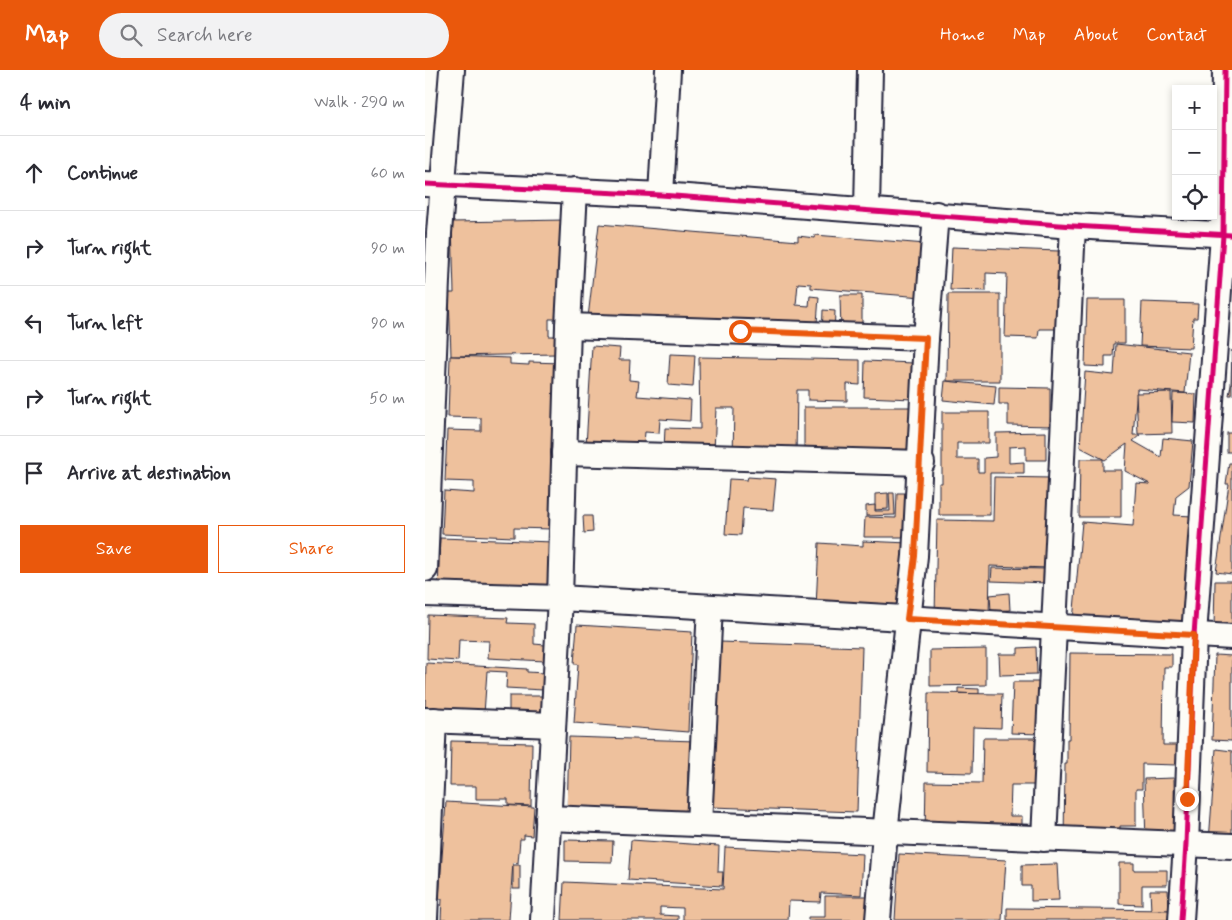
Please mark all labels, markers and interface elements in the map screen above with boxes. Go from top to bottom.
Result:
search box [99,13,449,58]
text: Map [25,20,69,51]
icon: search [117,21,145,49]
text: Search here [157,23,253,48]
text: Home [940,23,985,47]
text: Map [1013,23,1046,47]
text: About [1074,23,1118,47]
text: Contact [1146,23,1207,47]
map controls [1172,85,1217,220]
button: + [1172,85,1217,130]
text: 4 min [20,89,71,117]
text: Walk · 290 m [314,92,405,113]
button: − [1172,130,1217,175]
icon: ahead [20,159,48,187]
text: Continue [67,161,138,186]
text: 60 m [371,163,405,184]
button: locate [1172,175,1217,220]
icon: right [20,234,48,262]
text: Turn right [67,236,151,261]
text: 90 m [371,238,405,259]
icon: left [20,309,48,337]
text: Turn left [67,311,143,336]
text: 90 m [371,313,405,334]
route start [729,320,752,343]
icon: right [20,384,48,412]
text: Turn right [67,386,151,411]
text: 50 m [369,388,405,409]
icon: arrive [20,459,48,487]
text: Arrive at destination [67,461,231,486]
button: Save [20,525,208,573]
button: Share [218,525,405,573]
route end [1176,788,1199,811]

